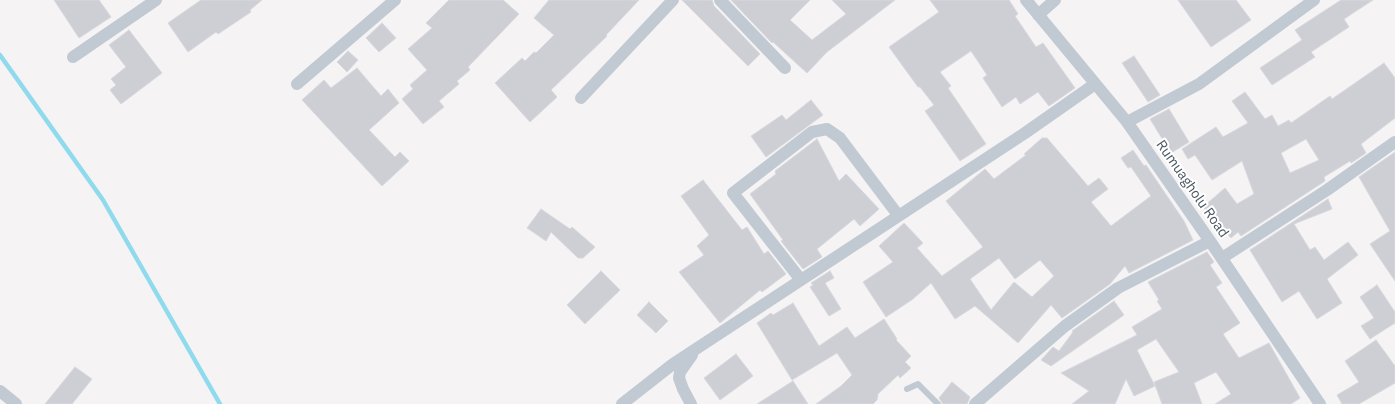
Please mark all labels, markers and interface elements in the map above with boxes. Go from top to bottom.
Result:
street label: Rumuagholu Road [1152,137,1232,241]

